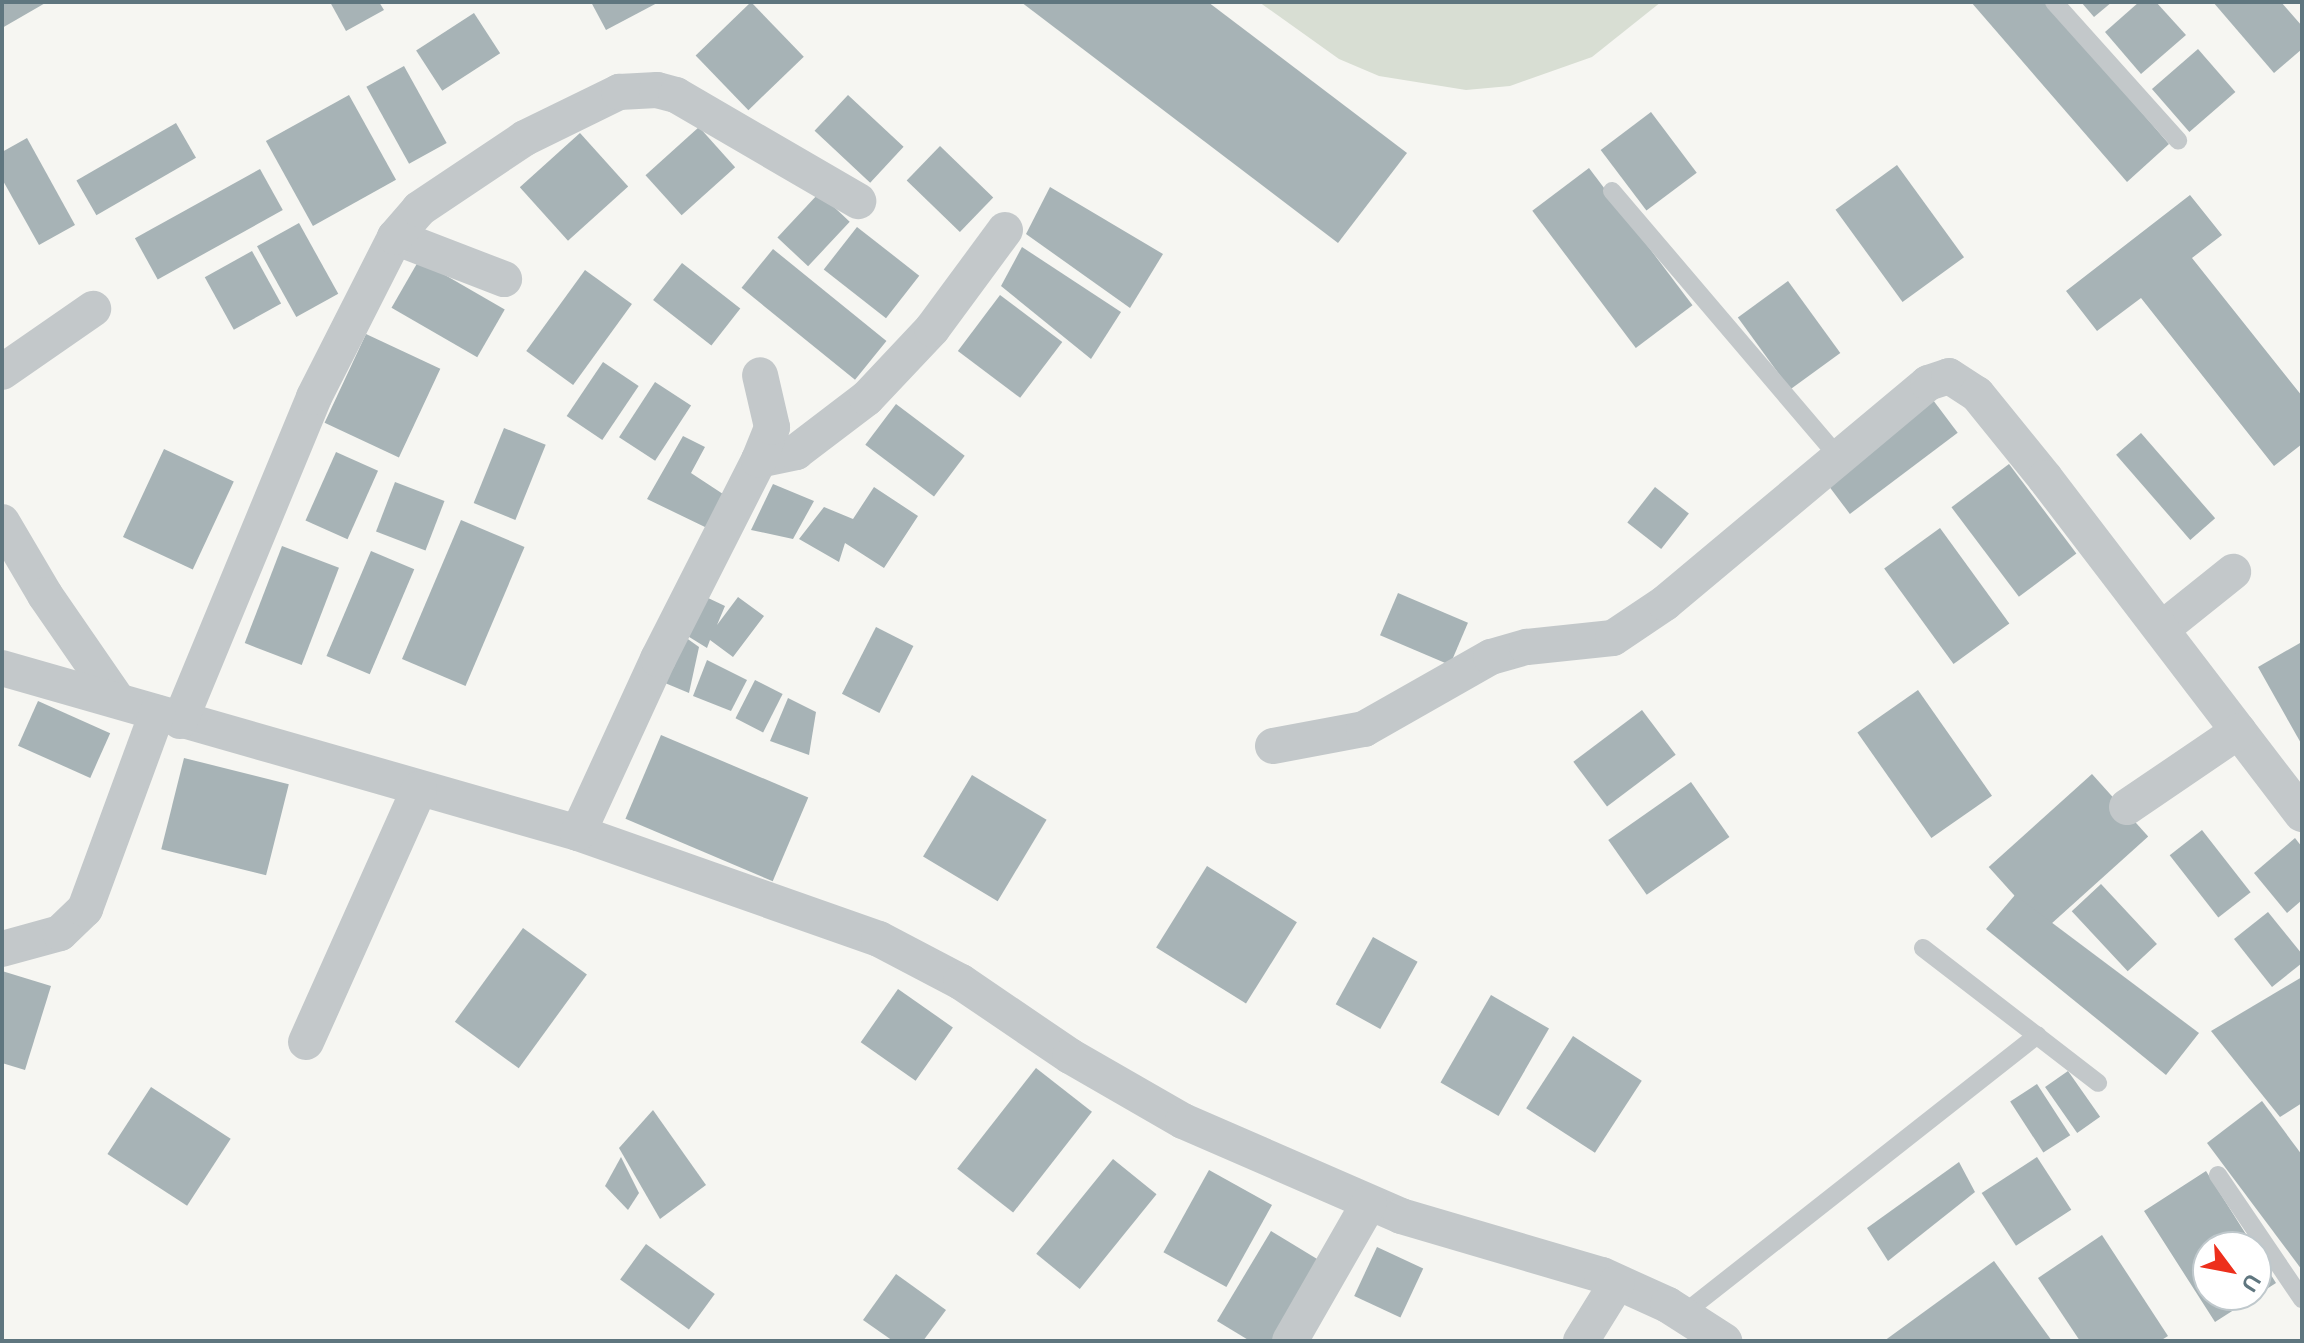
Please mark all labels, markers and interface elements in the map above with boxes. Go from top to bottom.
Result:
north arrow [2192,1231,2272,1311]
text: U [2236,1270,2266,1296]

